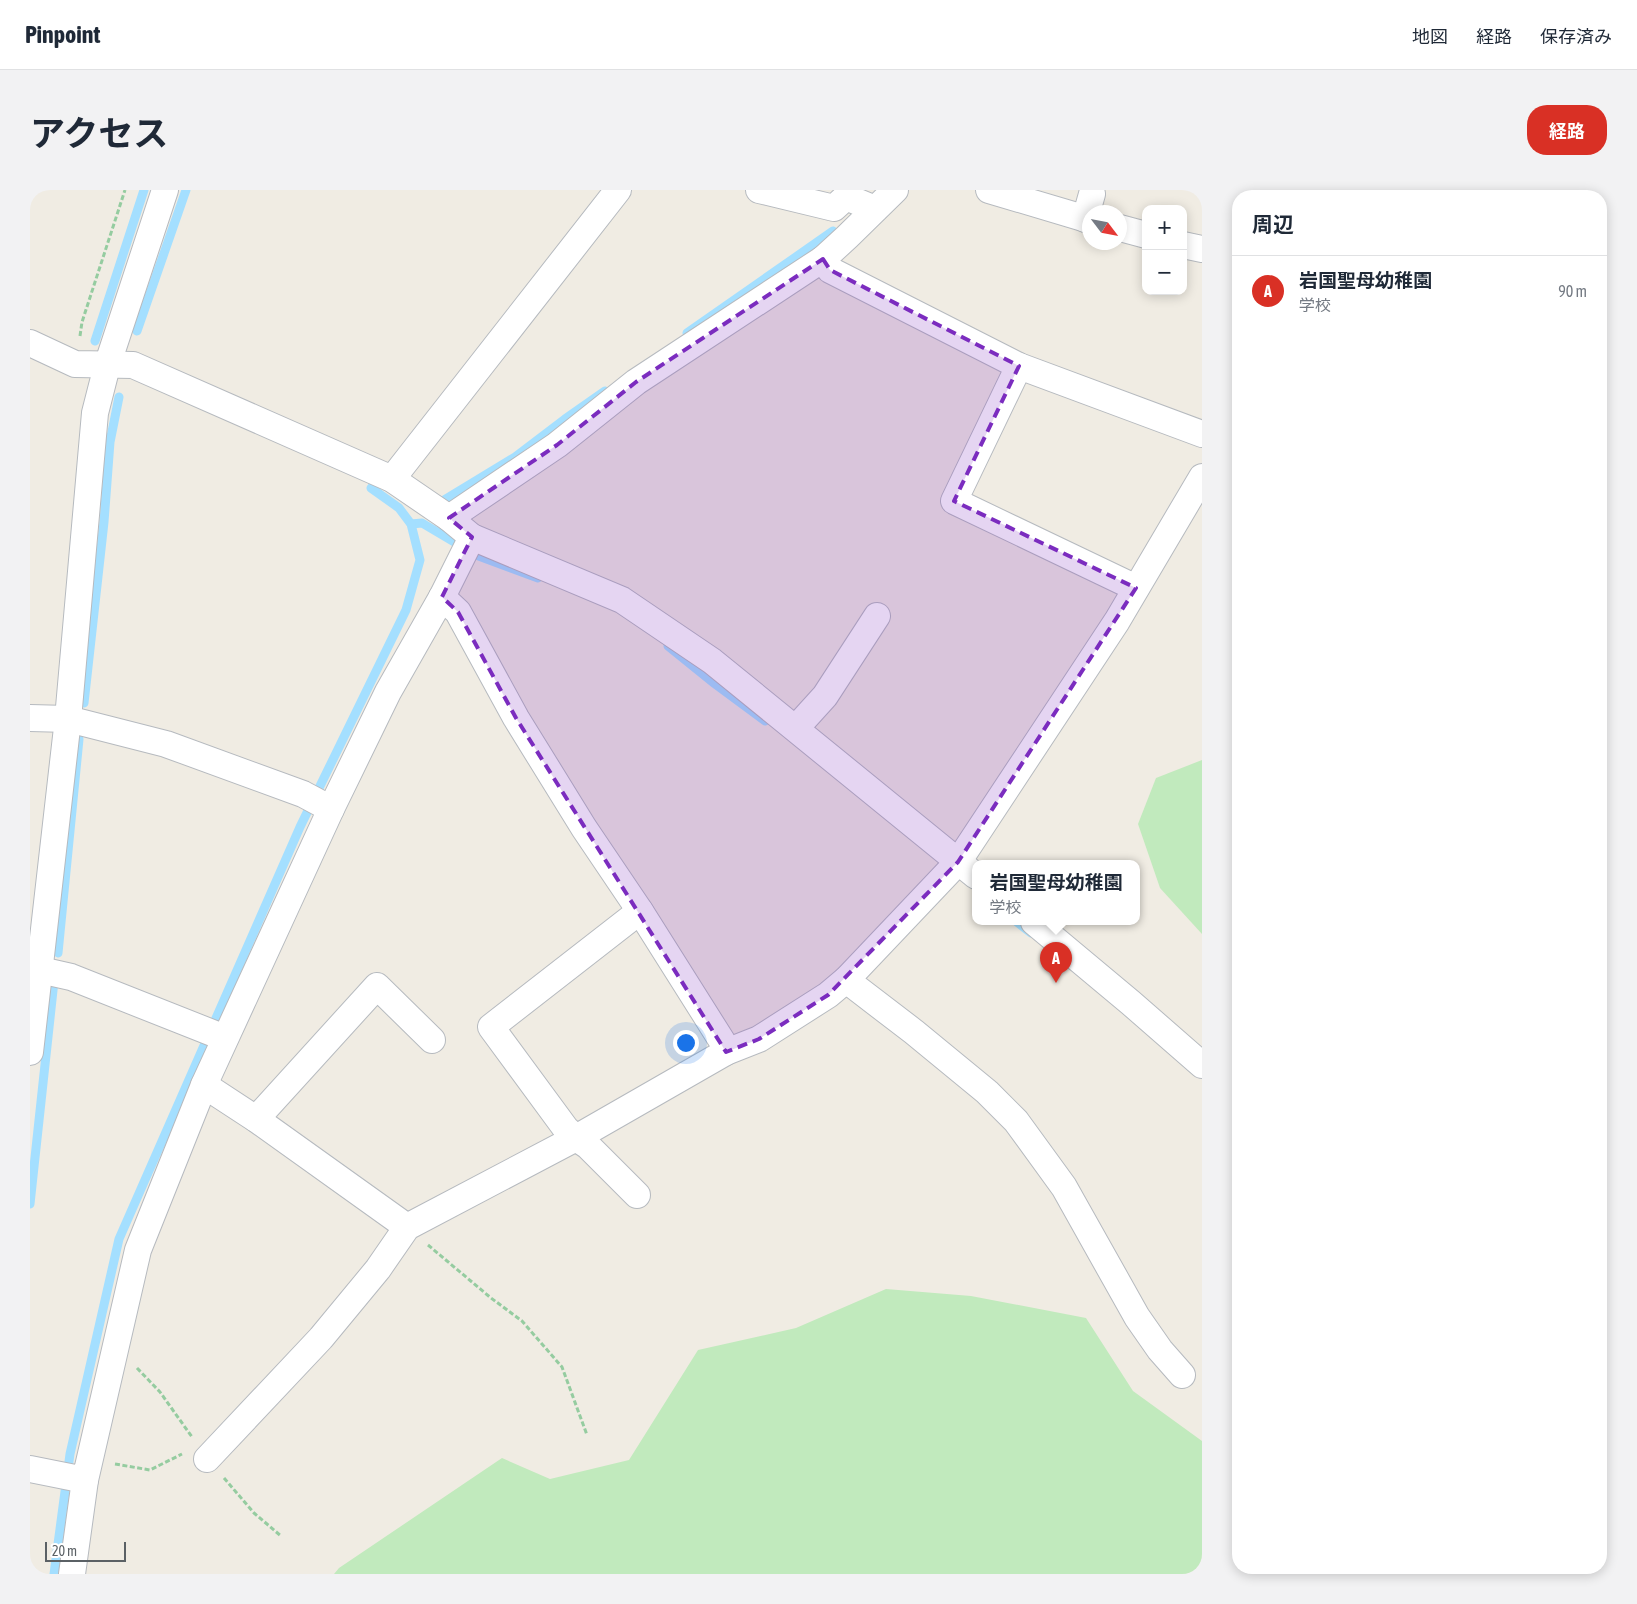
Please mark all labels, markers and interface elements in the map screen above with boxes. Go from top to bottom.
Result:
text: Pinpoint [25,21,100,48]
text: 地図 [1412,26,1448,47]
text: 経路 [1476,26,1512,47]
text: 保存済み [1540,26,1612,47]
button: 経路 [1527,105,1607,155]
text: アクセス [30,113,168,153]
north arrow [1082,205,1127,250]
map controls [1142,205,1187,295]
button: + [1142,205,1187,250]
text: 周辺 [1252,212,1294,236]
button: − [1142,250,1187,295]
text: 岩国聖母幼稚園 [1299,269,1432,291]
text: A [1264,282,1272,300]
text: 90 m [1558,282,1587,300]
text: 学校 [1299,296,1331,314]
popup [972,860,1140,925]
text: 岩国聖母幼稚園 [989,871,1123,893]
text: 学校 [989,898,1022,916]
pin: A [1040,942,1072,983]
your location [673,1030,699,1056]
scale bar [45,1539,126,1562]
text: 20 m [52,1543,77,1559]

